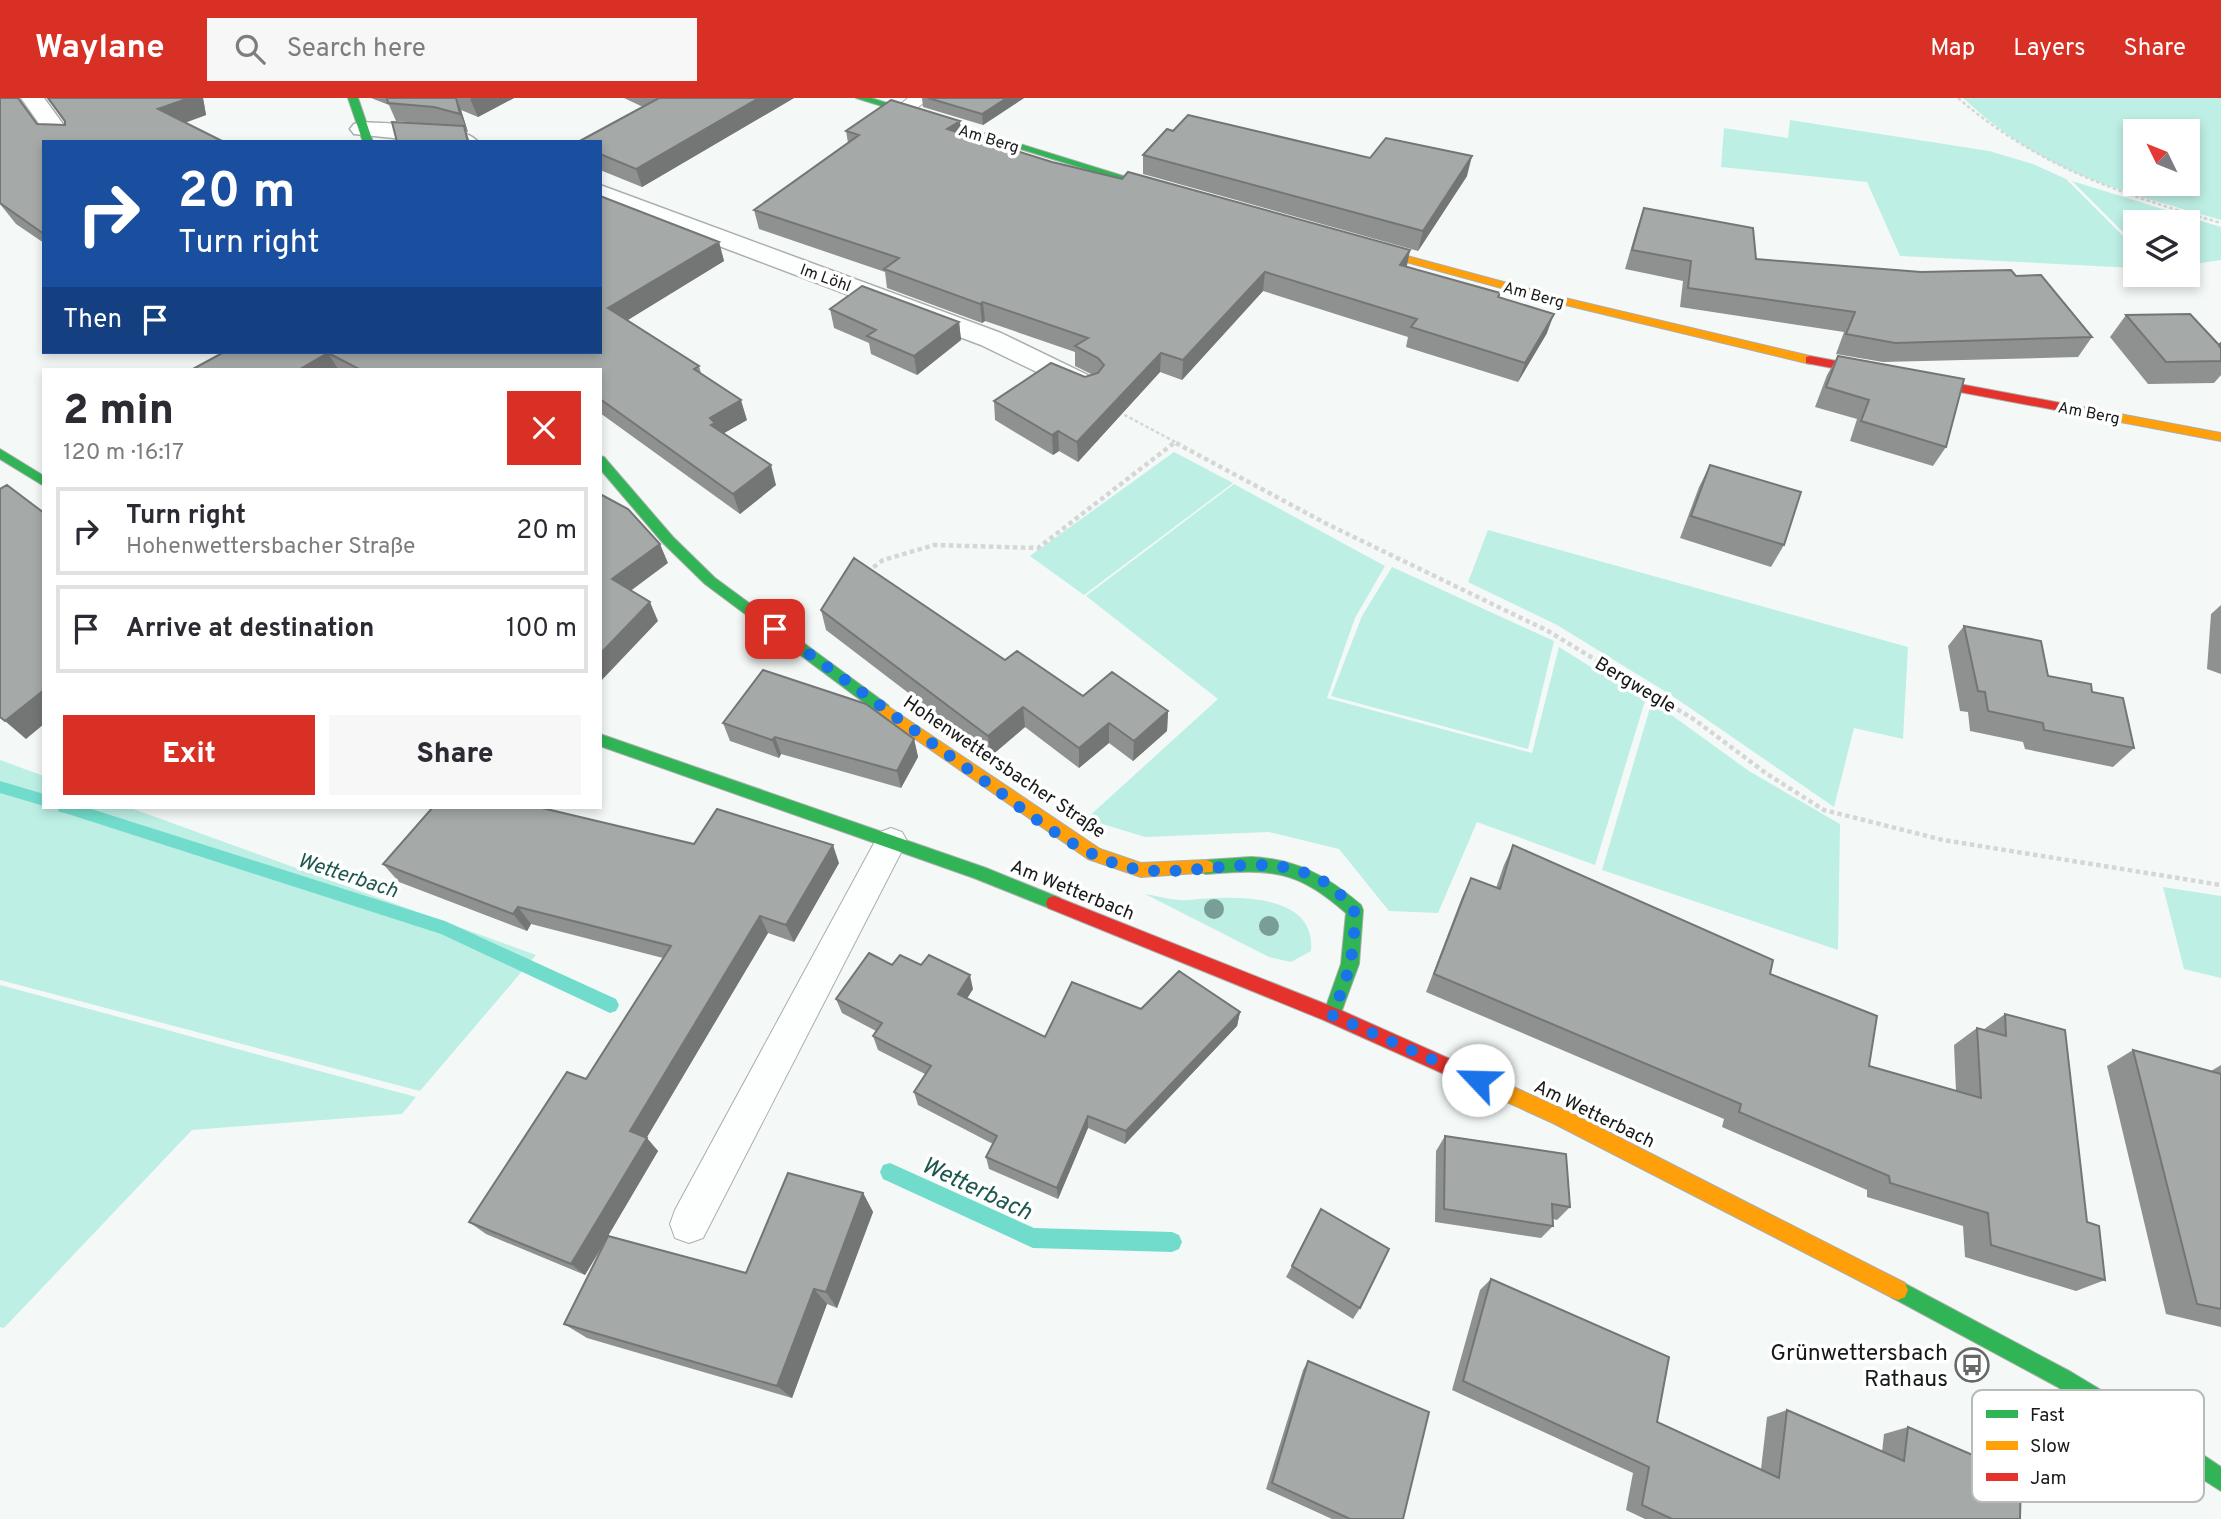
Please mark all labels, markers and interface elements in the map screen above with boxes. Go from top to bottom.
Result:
search box [207,18,697,81]
text: Waylane [35,28,165,70]
icon: search [231,30,269,68]
text: Search here [287,33,426,66]
text: Map [1930,34,1975,64]
text: Layers [2013,34,2085,64]
text: Share [2123,34,2186,64]
north arrow [2123,119,2200,196]
map controls [2123,119,2200,287]
street label: Am Berg [956,121,1021,159]
text: 20 m [178,163,295,225]
icon: right [63,168,154,259]
button: layers [2123,210,2200,287]
text: Turn right [178,224,320,264]
street label: Im Löhl [797,260,854,297]
street label: Am Berg [1501,278,1566,314]
icon: arrive [136,301,174,339]
text: Then [63,304,122,337]
text: 2 min [63,386,174,439]
button: close [507,391,581,465]
street label: Am Berg [2056,398,2121,430]
text: 120 m · 16:17 [63,439,184,468]
text: Turn right [126,500,246,533]
icon: right [67,512,105,550]
text: 20 m [516,515,577,548]
text: Hohenwettersbacher Straße [126,533,415,562]
pin [745,599,805,659]
icon: arrive [67,610,105,648]
icon: arrive [756,610,794,648]
text: Arrive at destination [126,613,374,646]
text: 100 m [506,613,577,646]
street label: Bergwegle [1590,652,1680,719]
street label: Hohenwettersbacher Straße [898,691,1110,844]
button: Exit [63,715,315,795]
button: Share [329,715,581,795]
water label: Wetterbach [294,848,402,905]
street label: Am Wetterbach [1007,855,1138,927]
position arrow [1441,1043,1515,1117]
street label: Am Wetterbach [1530,1075,1659,1154]
water label: Wetterbach [916,1151,1036,1228]
place label: Grünwettersbach Rathaus [1770,1340,1948,1395]
bus stop icon: Grünwettersbach Rathaus [1953,1346,1991,1384]
legend [1972,1390,2204,1502]
text: Fast [2030,1404,2065,1428]
text: Slow [2030,1435,2070,1459]
text: Jam [2030,1467,2067,1491]

